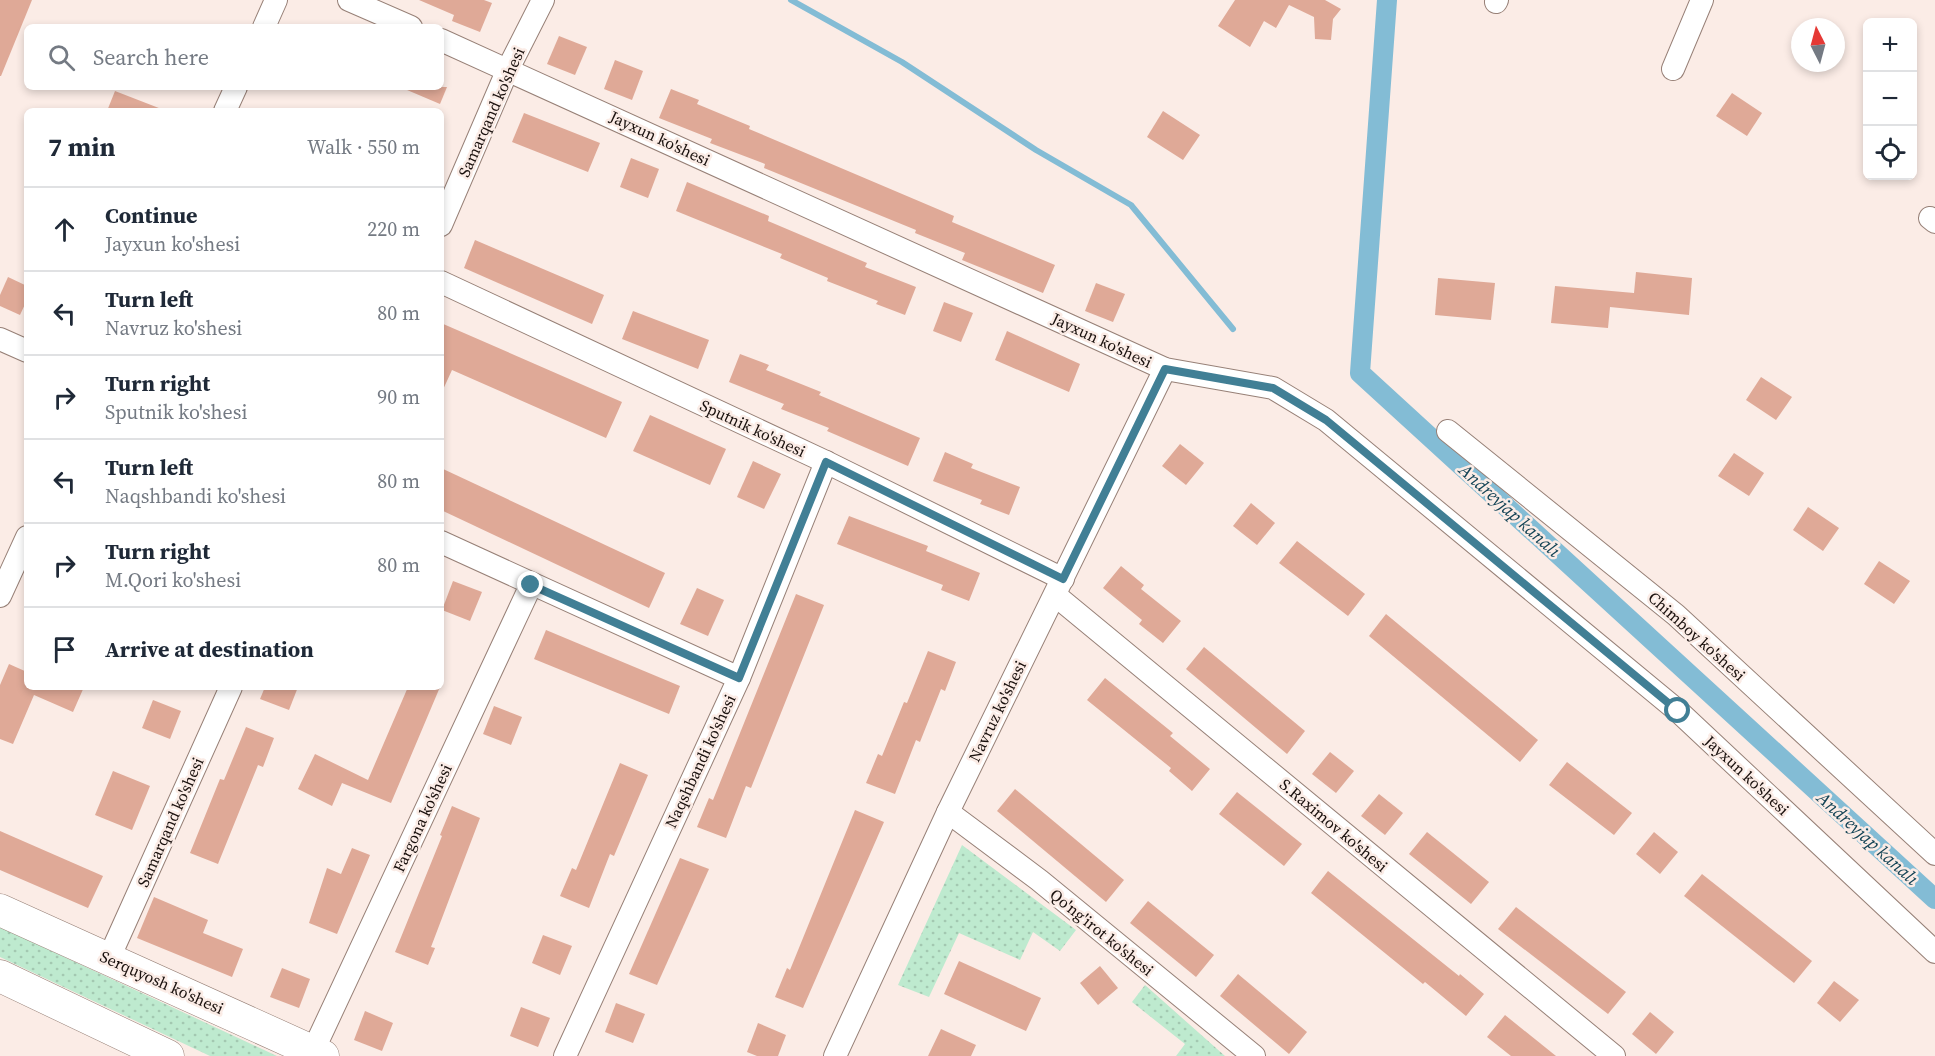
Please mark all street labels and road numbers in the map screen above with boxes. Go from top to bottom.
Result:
street label: Samarqand ko'shesi [452,43,530,180]
street label: Jayxun ko'shesi [605,105,714,171]
street label: Jayxun ko'shesi [1047,307,1156,373]
street label: Sputnik ko'shesi [697,394,809,462]
street label: Chimboy ko'shesi [1644,586,1751,686]
street label: Navruz ko'shesi [963,657,1031,765]
street label: Naqshbandi ko'shesi [659,691,741,831]
street label: Jayxun ko'shesi [1699,729,1794,820]
street label: Samarqand ko'shesi [131,753,209,890]
street label: Fargona ko'shesi [387,760,457,876]
street label: S.Raximov ko'shesi [1275,773,1393,877]
street label: Qo'ng'irot ko'shesi [1046,883,1159,981]
street label: Serquyosh ko'shesi [97,945,227,1019]

